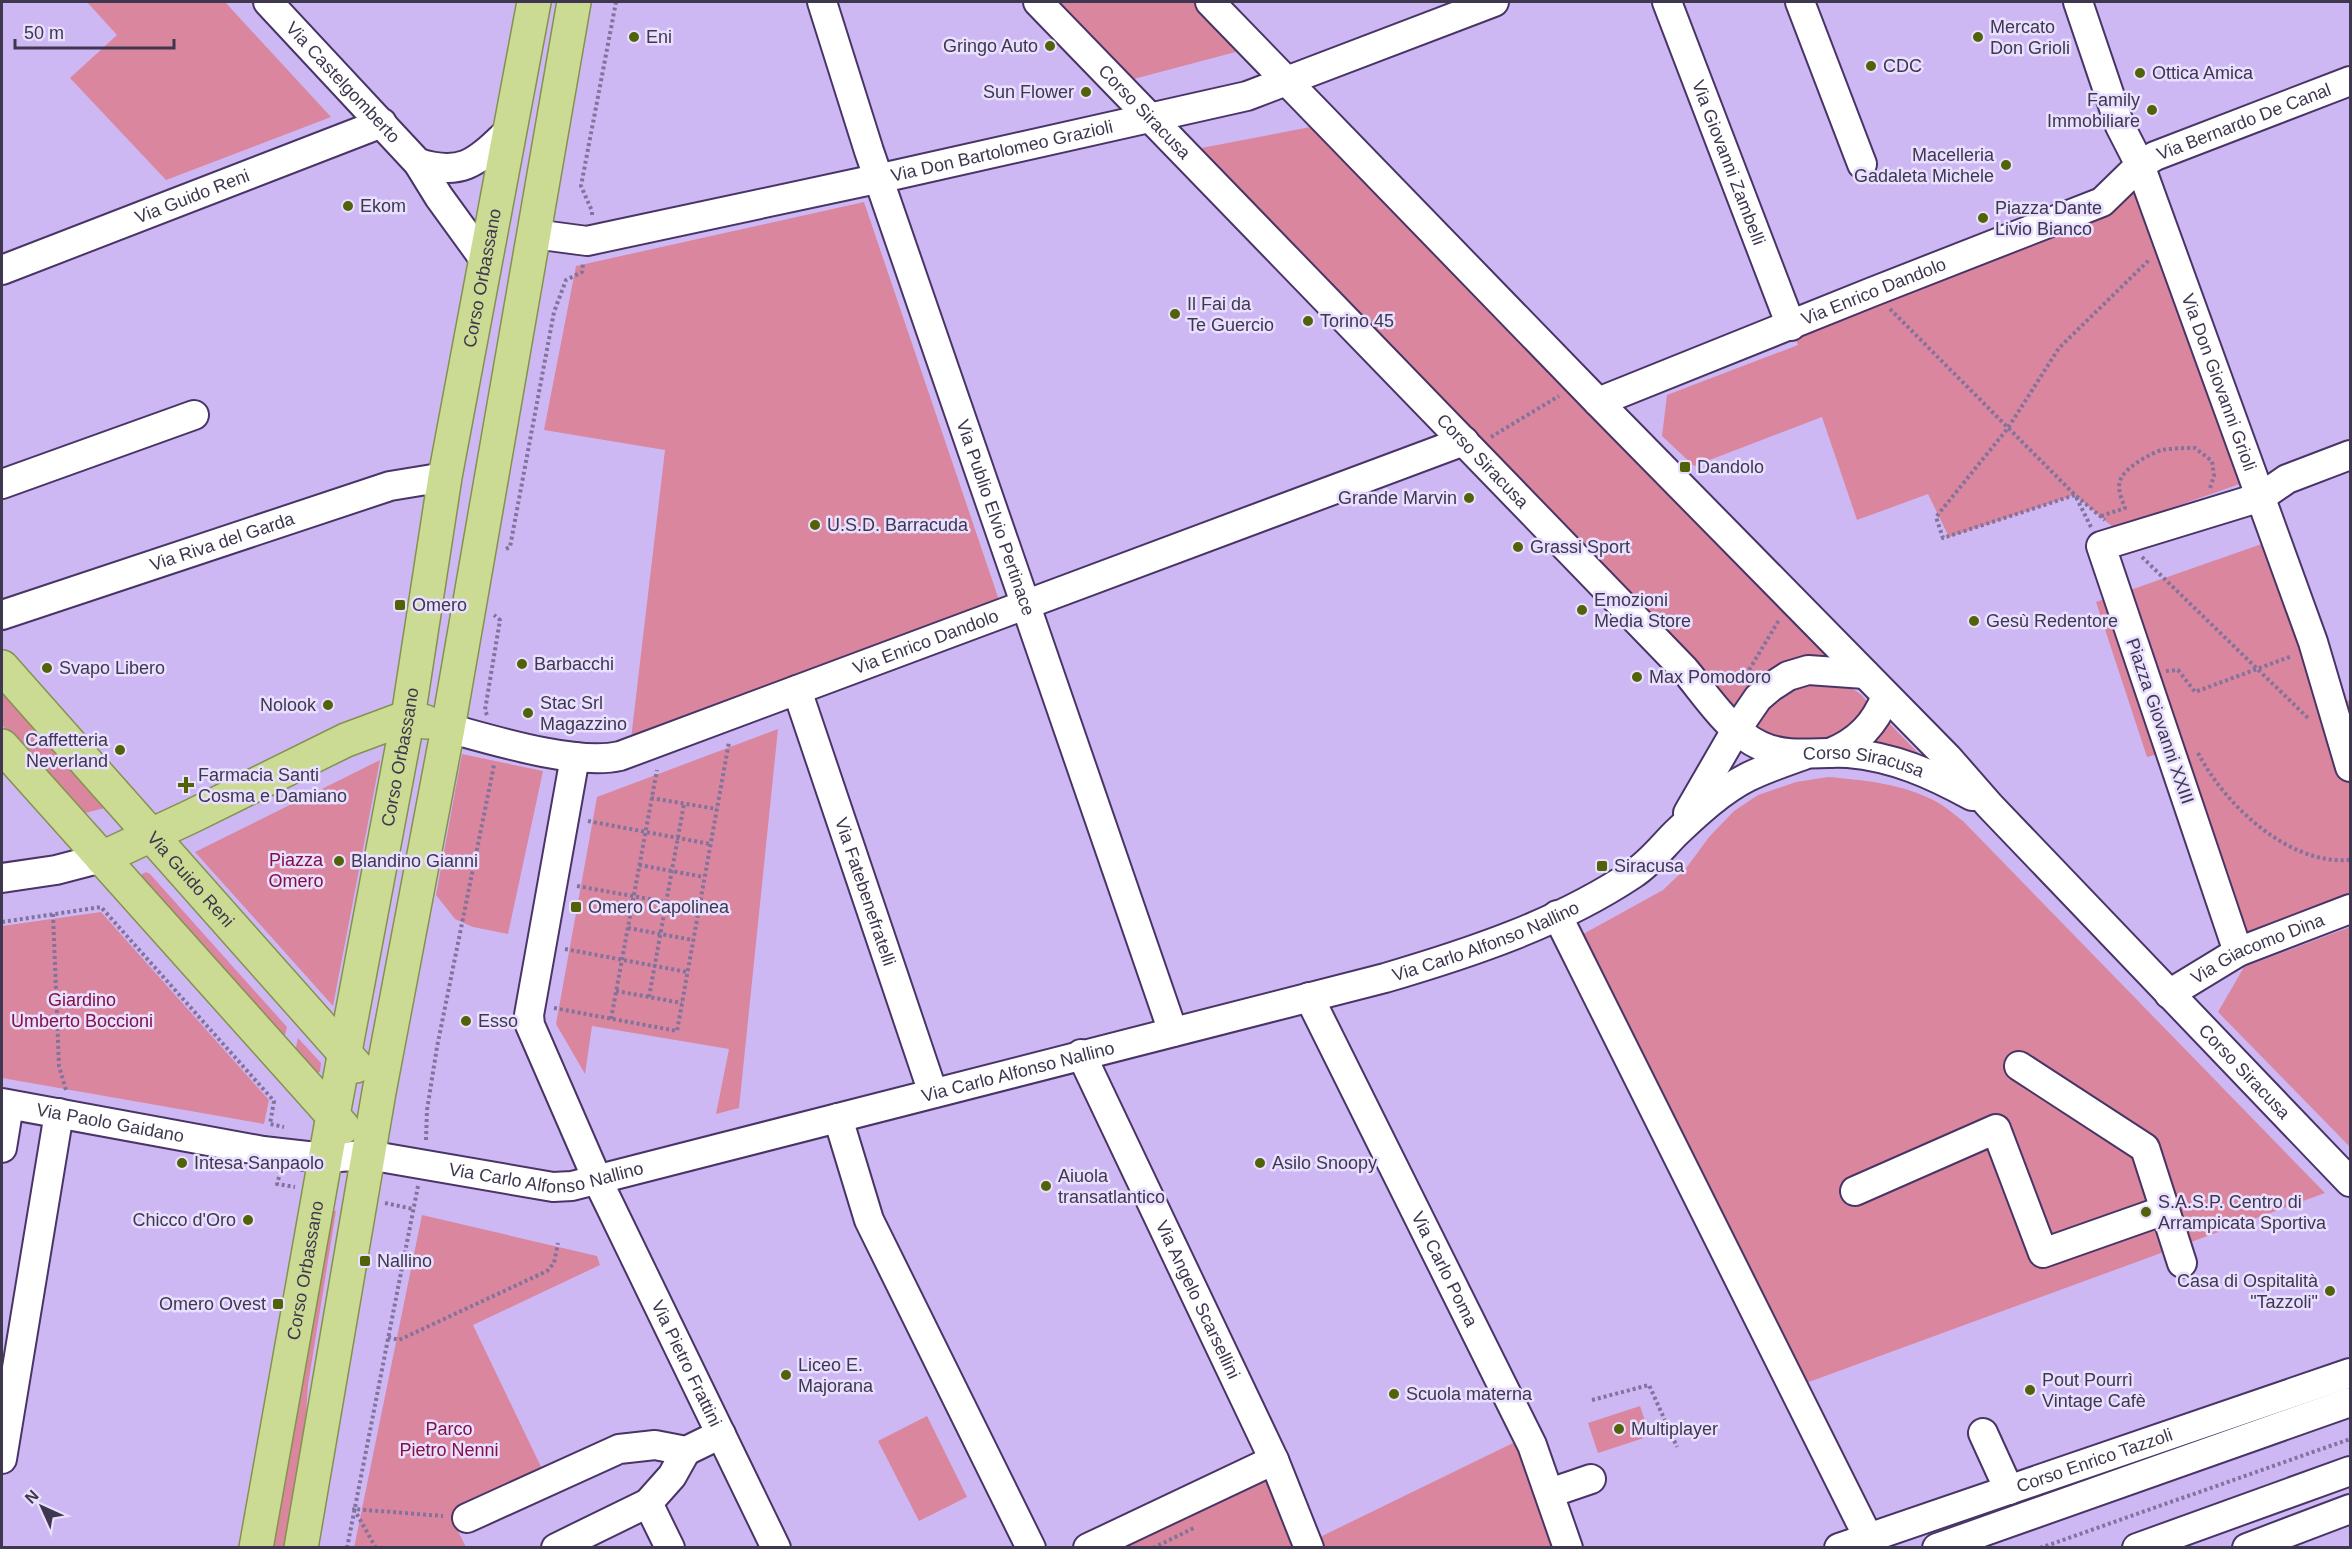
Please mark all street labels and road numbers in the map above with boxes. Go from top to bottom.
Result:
street label: Via Castelgomberto [282,18,404,147]
street label: Corso Siracusa [1094,61,1195,164]
street label: Via Giovanni Zambelli [1688,77,1769,248]
street label: Via Bernardo De Canal [2154,79,2334,164]
street label: Via Don Bartolomeo Grazioli [889,116,1115,186]
street label: Via Guido Reni [132,165,252,228]
street label: Corso Orbassano [459,207,505,349]
street label: Via Enrico Dandolo [1799,254,1949,329]
street label: Via Don Giovanni Grioli [2178,291,2260,474]
street label: Corso Siracusa [1433,410,1533,513]
street label: Via Publio Elvio Pertinace [952,417,1039,618]
street label: Via Riva del Garda [147,508,298,575]
street label: Via Enrico Dandolo [850,606,1001,678]
street label: Piazza Giovanni XXIII [2122,635,2198,807]
street label: Corso Orbassano [378,686,422,828]
street label: Corso Siracusa [1803,743,1928,782]
street label: Via Fatebenefratelli [831,815,899,968]
street label: Via Guido Reni [143,828,238,931]
street label: Via Carlo Alfonso Nallino [1390,897,1582,985]
street label: Via Giacomo Dina [2187,909,2328,988]
street label: Corso Siracusa [2195,1020,2295,1124]
street label: Via Carlo Alfonso Nallino [920,1038,1116,1106]
street label: Via Paolo Gaidano [35,1100,186,1146]
street label: Via Carlo Alfonso Nallino [447,1158,645,1197]
street label: Corso Orbassano [283,1199,328,1342]
street label: Via Carlo Poma [1407,1208,1482,1331]
street label: Via Angelo Scarsellini [1152,1217,1244,1382]
street label: Via Pietro Frattini [647,1297,726,1430]
street label: Corso Enrico Tazzoli [2014,1425,2175,1497]

